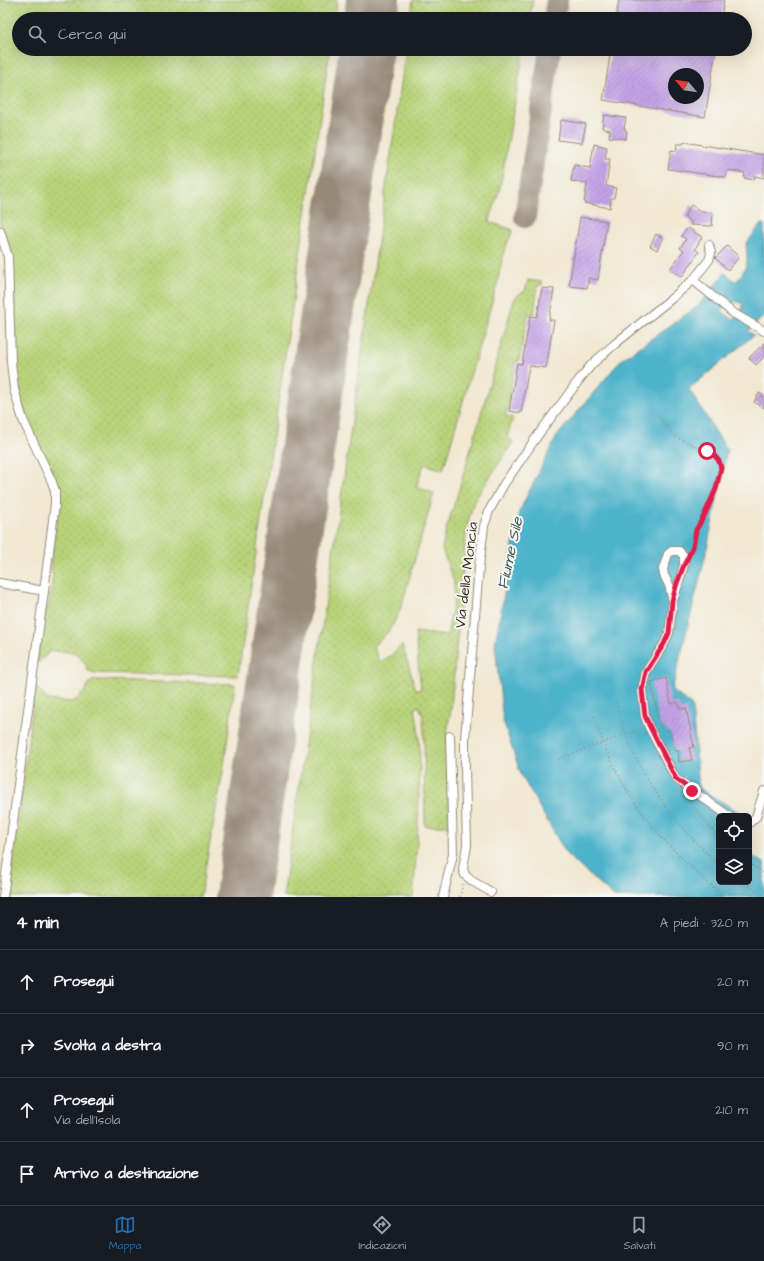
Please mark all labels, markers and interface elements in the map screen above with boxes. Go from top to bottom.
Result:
search box [12,12,752,56]
icon: search [26,23,48,45]
text: Cerca qui [58,24,126,45]
north arrow [668,68,704,104]
route start [698,442,716,460]
water label: Fiume Sile [492,514,529,591]
street label: Via della Moncia [450,520,483,630]
route end [683,782,701,800]
map controls [716,813,752,885]
button: locate [716,813,752,849]
button: layers [716,849,752,885]
text: 4 min [16,911,59,935]
text: A piedi · 320 m [660,914,748,932]
icon: ahead [16,971,38,993]
text: Prosegui [54,971,114,992]
text: 20 m [717,973,748,991]
icon: right [16,1035,38,1057]
text: Svolta a destra [54,1035,161,1056]
text: 90 m [717,1037,748,1055]
text: Prosegui [54,1090,114,1111]
icon: ahead [16,1099,38,1121]
text: 210 m [715,1101,748,1119]
text: Via dell'Isola [54,1111,120,1129]
icon: arrive [16,1163,38,1185]
text: Arrivo a destinazione [54,1163,199,1184]
tab: Mappa [109,1214,141,1253]
tab: Indicazioni [359,1214,406,1253]
tab: Salvati [623,1214,655,1253]

